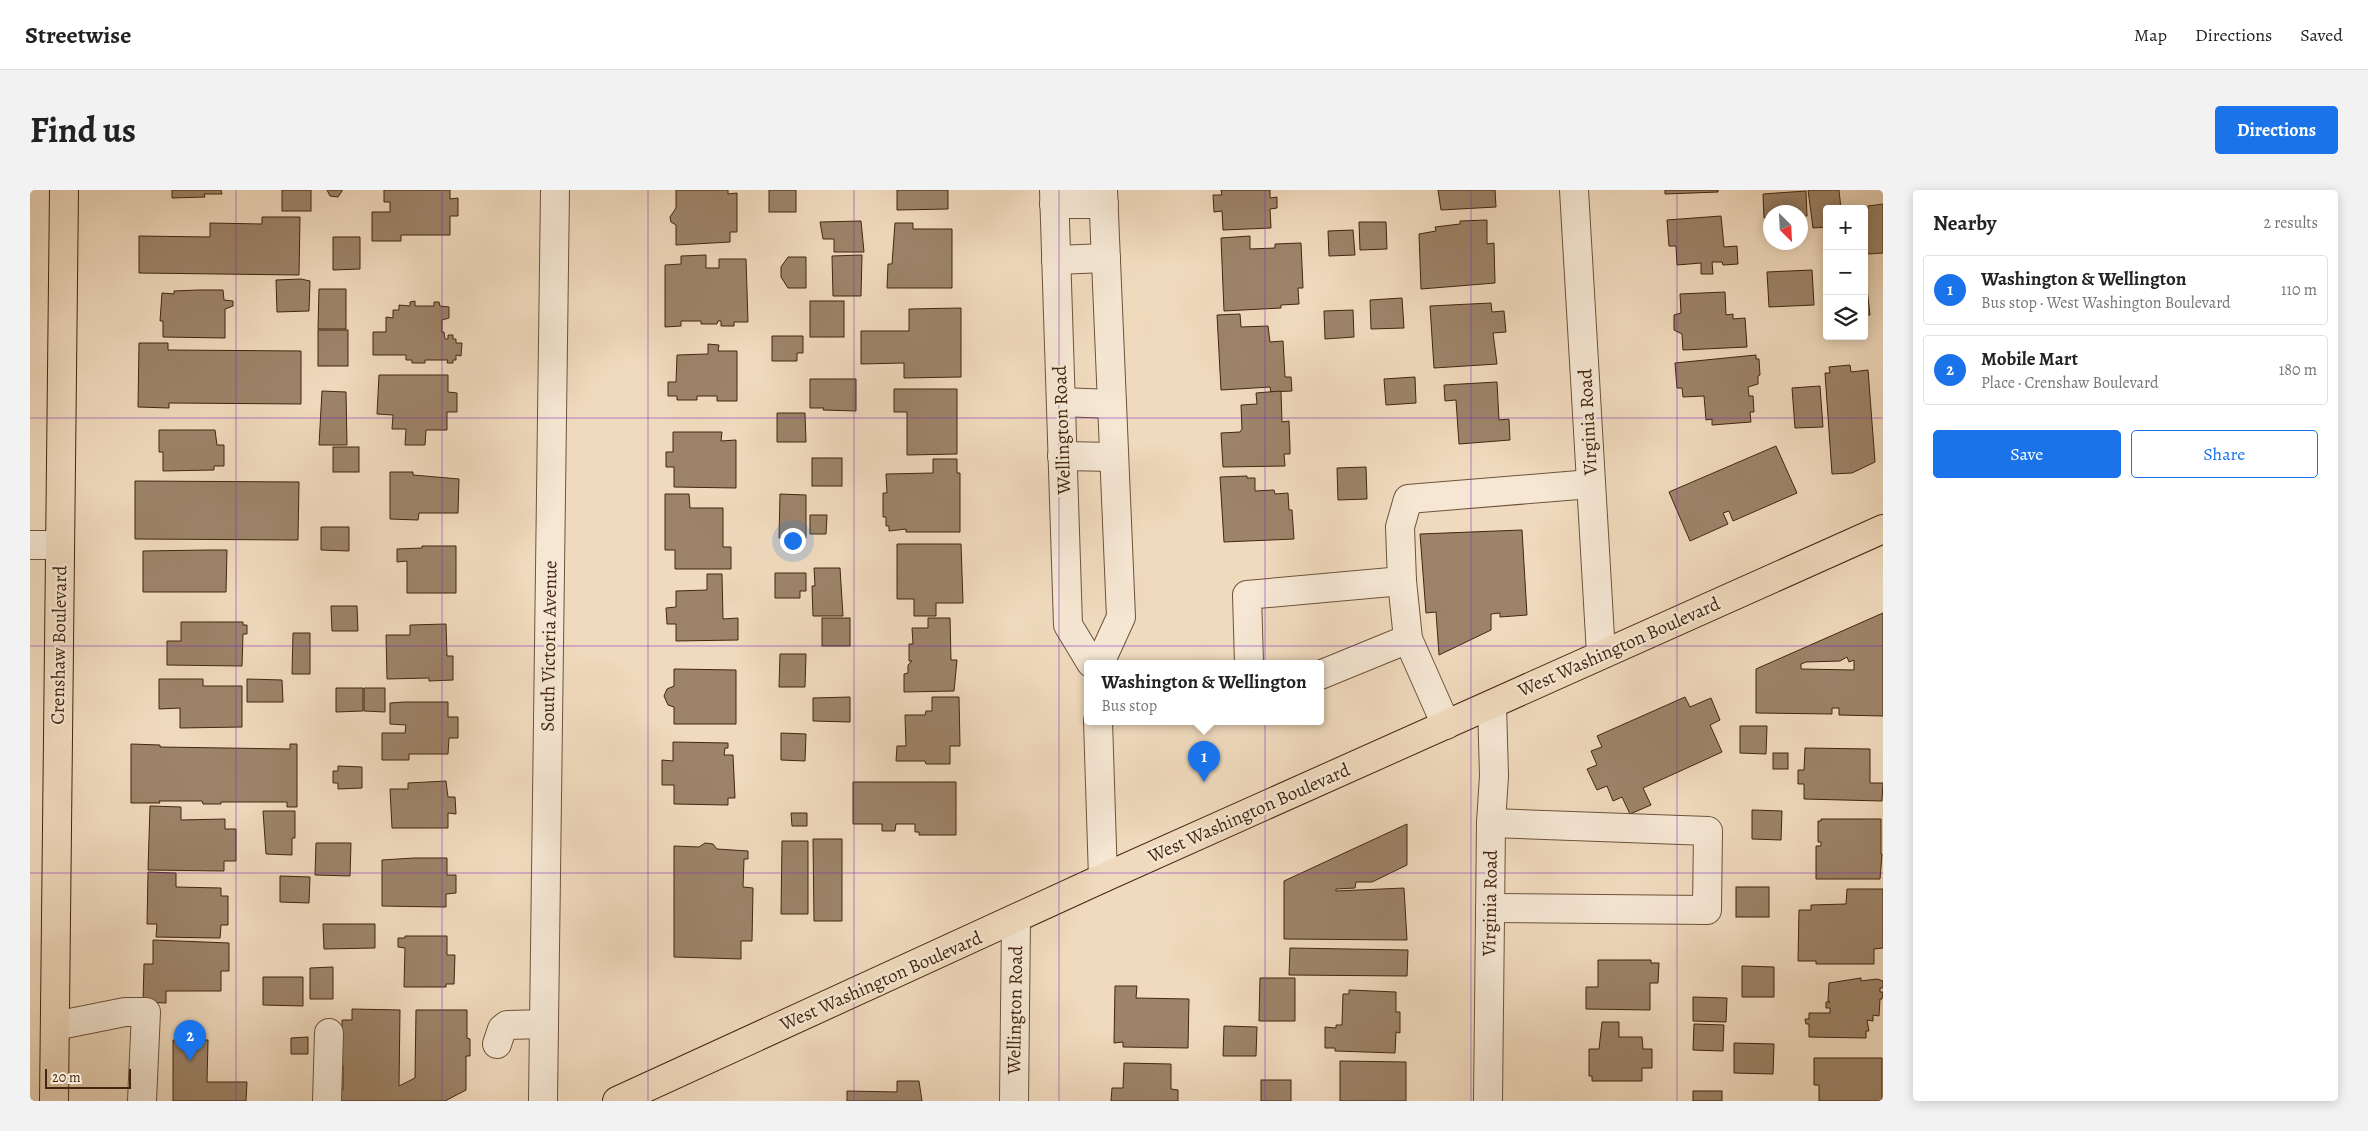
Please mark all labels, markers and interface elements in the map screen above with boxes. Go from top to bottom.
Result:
text: Streetwise [25,19,131,51]
text: Map [2134,23,2167,47]
text: Directions [2195,23,2272,47]
text: Saved [2300,23,2343,47]
text: Find us [30,106,136,154]
button: Directions [2215,106,2338,154]
north arrow [1763,205,1808,250]
map controls [1823,205,1868,340]
button: + [1823,205,1868,250]
text: Nearby [1933,209,1996,237]
text: 2 results [2263,212,2318,234]
button: − [1823,250,1868,295]
text: Washington & Wellington [1981,266,2187,292]
text: 1 [1947,279,1953,301]
text: 110 m [2281,279,2317,301]
text: Bus stop · West Washington Boulevard [1981,292,2231,314]
button: layers [1823,295,1868,340]
text: Mobile Mart [1981,346,2078,372]
text: 2 [1946,359,1954,381]
text: 180 m [2279,359,2317,381]
street label: Wellington Road [1047,364,1077,496]
street label: Virginia Road [1572,367,1604,477]
text: Place · Crenshaw Boulevard [1981,372,2159,394]
button: Save [1933,430,2121,478]
button: Share [2131,430,2318,478]
your location [780,528,806,554]
street label: South Victoria Avenue [535,560,563,732]
street label: Crenshaw Boulevard [45,564,73,725]
street label: West Washington Boulevard [1513,590,1725,704]
popup [1084,660,1324,725]
text: Washington & Wellington [1101,669,1307,695]
text: Bus stop [1101,695,1157,717]
pin: 1 [1188,741,1220,782]
street label: West Washington Boulevard [1143,756,1355,870]
street label: Virginia Road [1476,849,1504,957]
street label: West Washington Boulevard [775,924,987,1038]
street label: Wellington Road [1001,945,1029,1076]
pin: 2 [174,1020,206,1061]
scale bar [45,1066,131,1089]
text: 20 m [52,1068,81,1087]

